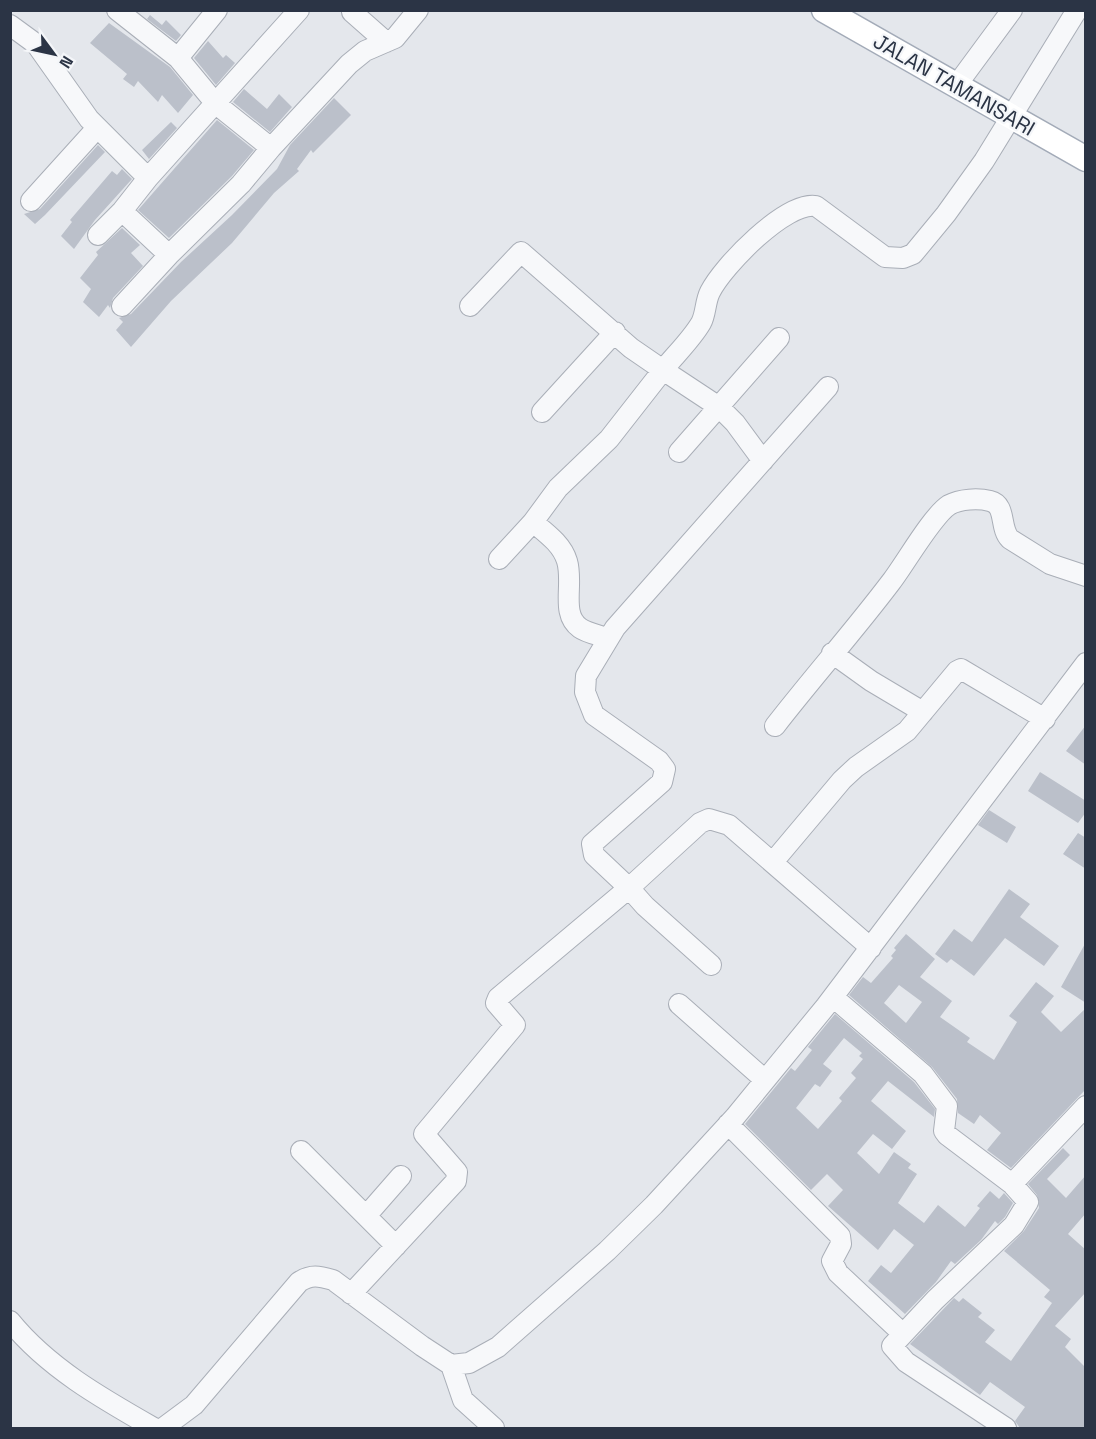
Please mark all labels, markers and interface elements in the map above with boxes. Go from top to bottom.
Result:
north arrow [24,24,84,84]
street label: JALAN TAMANSARI [869,27,1040,142]
text: N [54,52,78,72]

